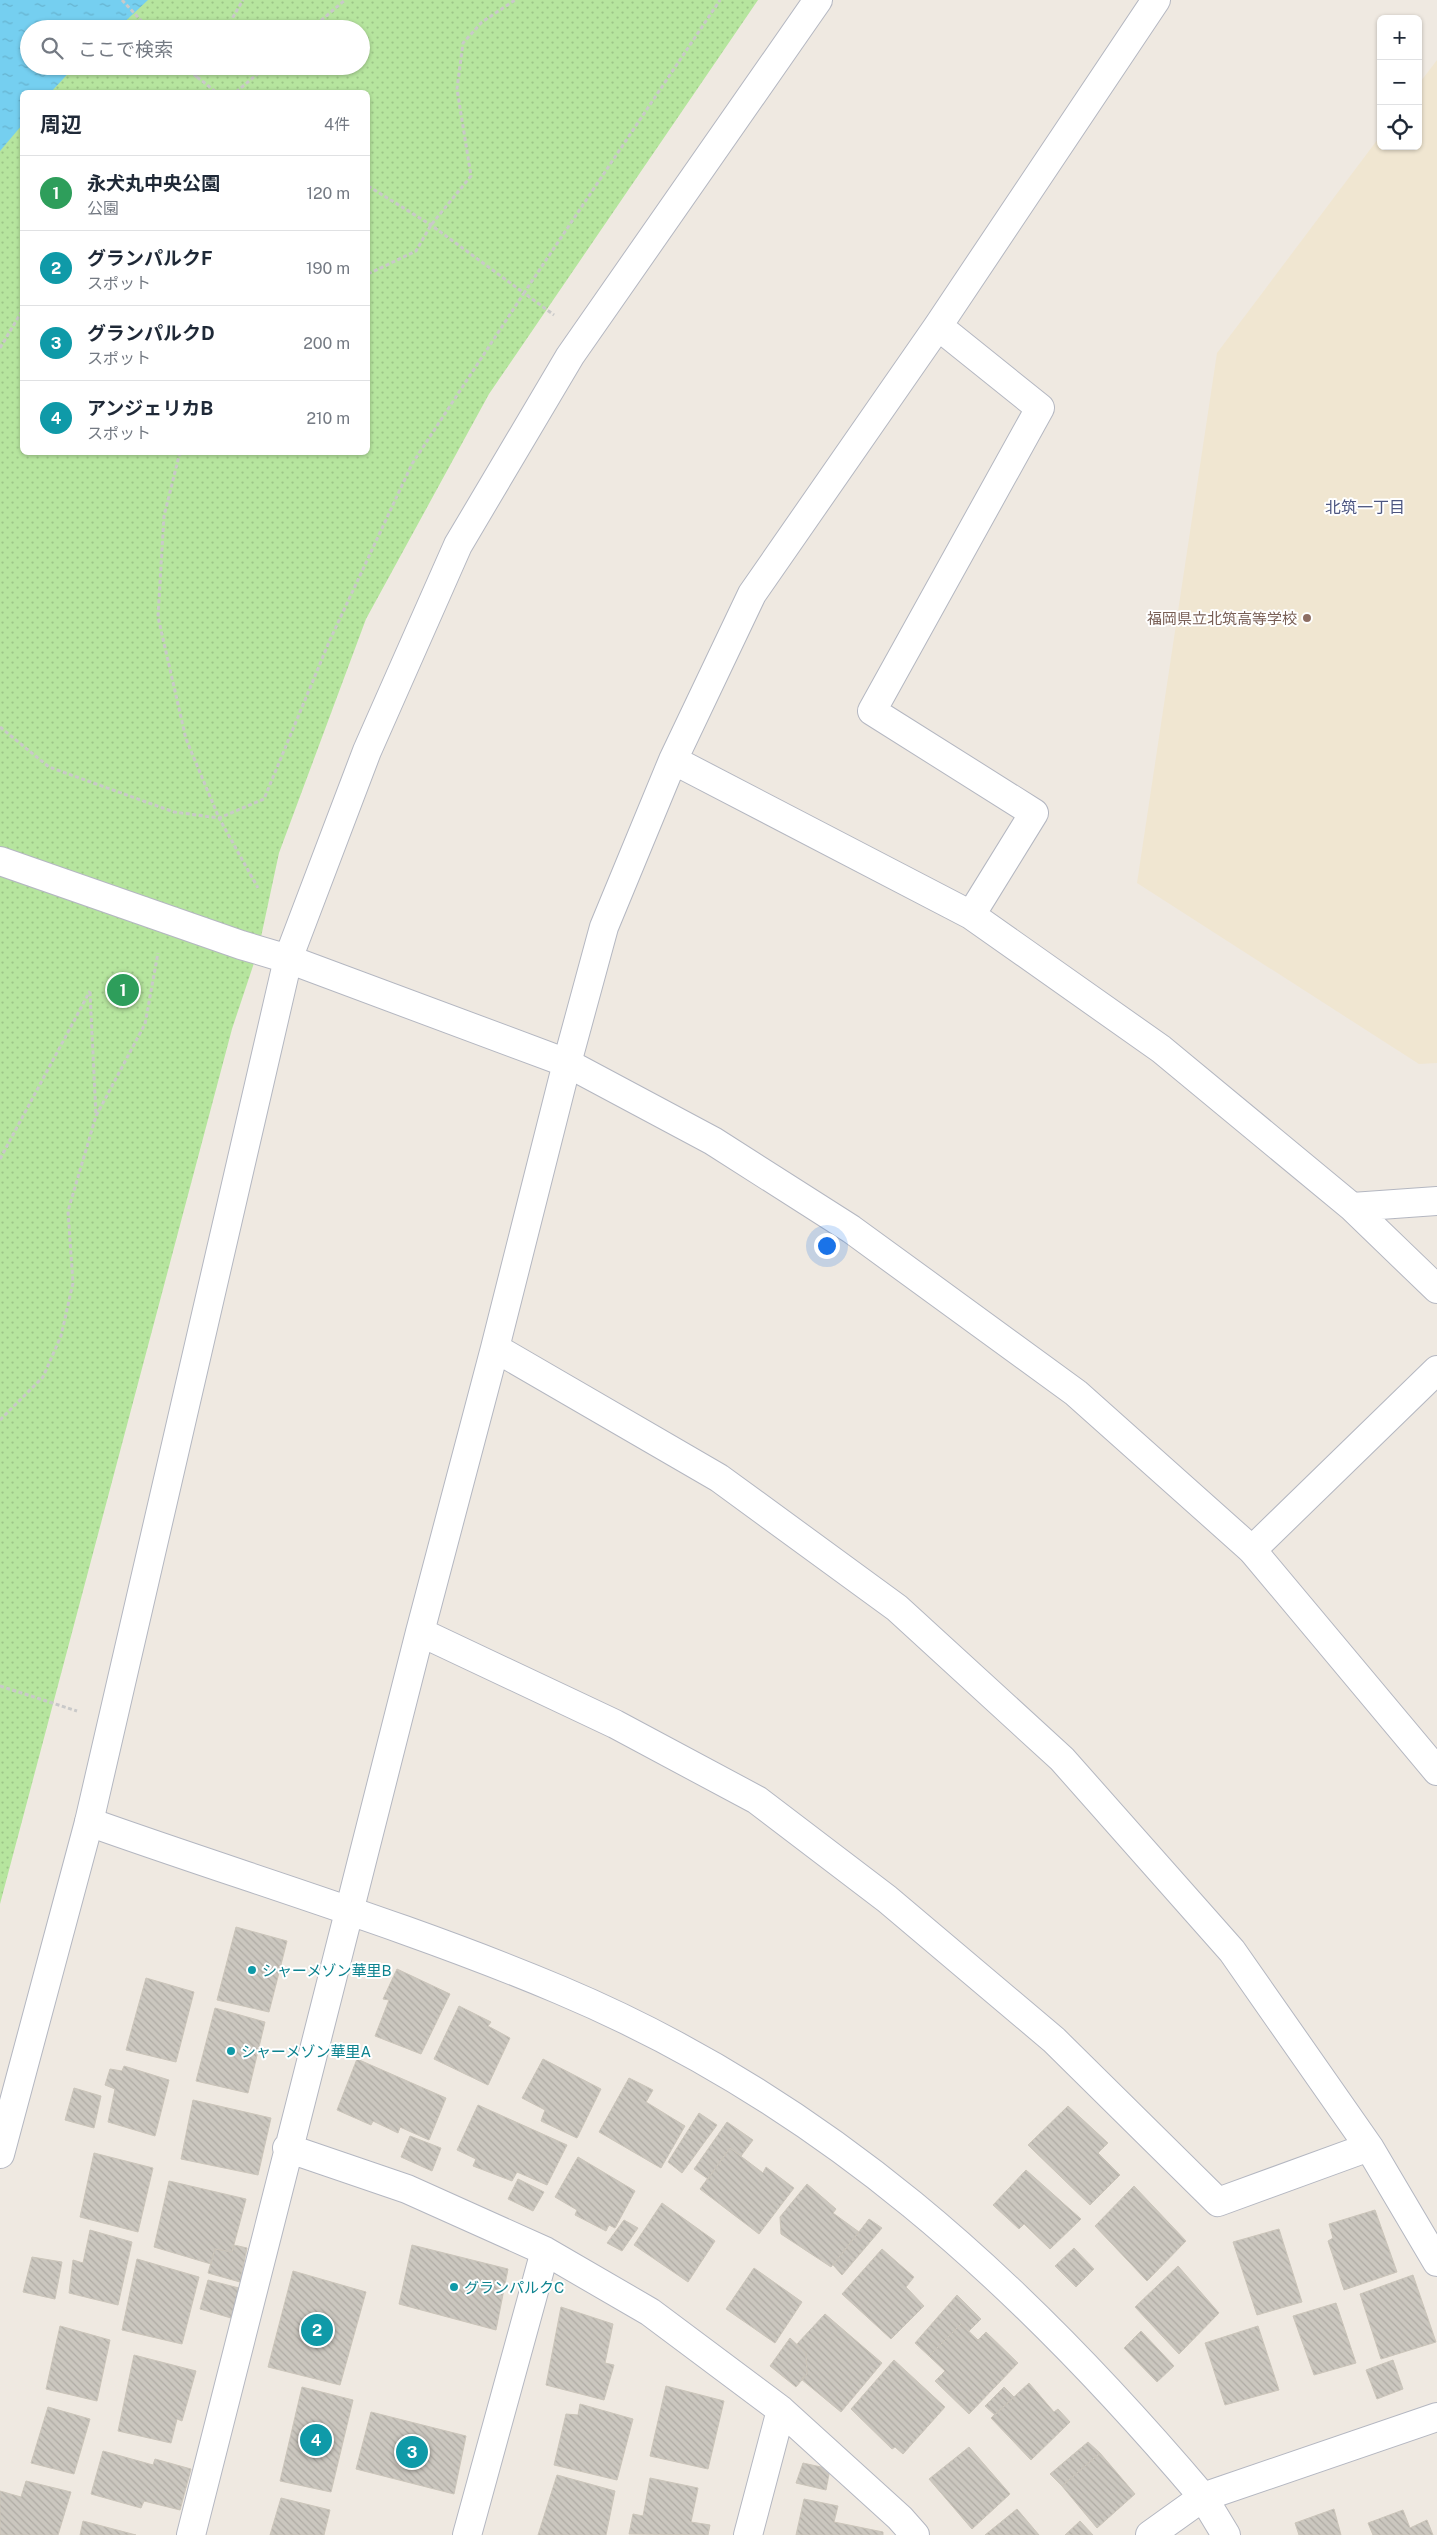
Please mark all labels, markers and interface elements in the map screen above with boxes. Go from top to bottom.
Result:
map controls [1377,15,1422,150]
button: + [1377,15,1422,60]
search box [20,20,370,75]
icon: search [38,34,66,62]
text: ここで検索 [78,38,173,60]
button: − [1377,60,1422,105]
button: locate [1377,105,1422,150]
text: 周辺 [40,112,82,137]
text: 4件 [324,115,350,134]
text: 永犬丸中央公園 [87,172,220,194]
text: 1 [53,184,59,203]
text: 120 m [306,184,350,203]
text: 公園 [87,199,119,218]
text: グランパルクF [87,247,213,269]
text: 2 [51,259,61,278]
text: 190 m [306,259,350,278]
text: スポット [87,274,151,293]
text: グランパルクD [87,322,215,344]
text: 3 [51,334,61,353]
text: 200 m [303,334,350,353]
text: スポット [87,349,151,368]
text: アンジェリカB [87,397,213,419]
text: 4 [51,409,61,428]
text: 210 m [306,409,350,428]
text: スポット [87,424,151,443]
district label: 北筑一丁目 [1325,498,1405,517]
place label: 福岡県立北筑高等学校 [1147,610,1297,627]
marker: 福岡県立北筑高等学校 [1301,612,1313,624]
pin: 1 [107,971,139,1009]
your location [814,1233,840,1259]
place label: シャーメゾン華里B [262,1962,391,1979]
marker: シャーメゾン華里B [246,1964,258,1976]
place label: シャーメゾン華里A [241,2043,371,2060]
marker: シャーメゾン華里A [225,2045,237,2057]
place label: グランパルクC [464,2279,564,2296]
marker: グランパルクC [448,2281,460,2293]
pin: 2 [301,2311,333,2349]
pin: 4 [300,2421,332,2459]
pin: 3 [396,2433,428,2471]

